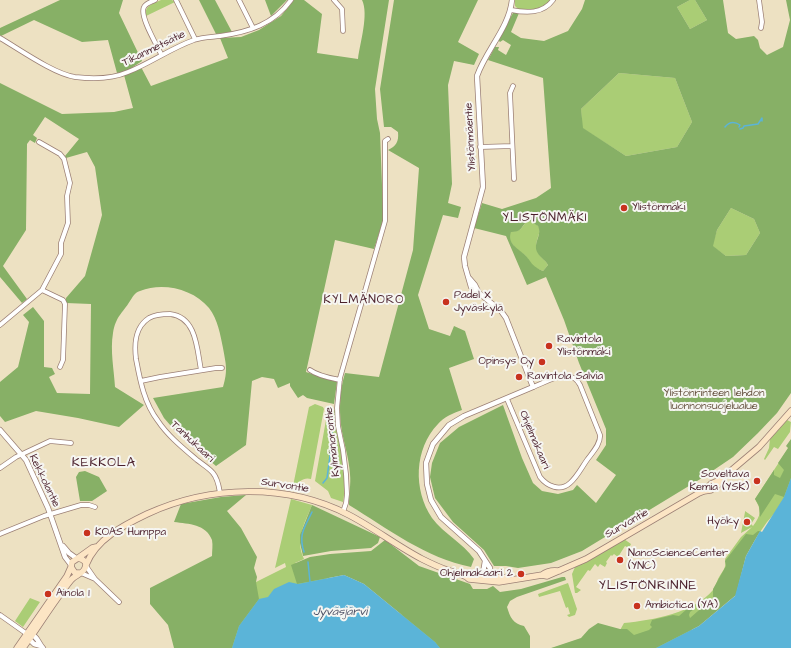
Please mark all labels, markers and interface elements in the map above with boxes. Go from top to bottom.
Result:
street label: Tikanmetsätie [120,28,188,70]
street label: Ylistönmäentie [463,102,479,172]
place label: Ylistönmäki [632,201,686,215]
marker: Ylistönmäki [619,203,629,213]
district label: YLISTÖNMÄKI [503,211,587,225]
place label: Padel X Jyväskylä [454,289,503,315]
district label: KYLMÄNORO [324,293,404,307]
marker: Padel X Jyväskylä [441,297,451,307]
place label: Ravintola Ylistönmäki [557,333,611,359]
marker: Ravintola Ylistönmäki [544,341,554,351]
place label: Opinsys Oy [478,355,534,369]
marker: Opinsys Oy [537,357,547,367]
place label: Ravintola Salvia [527,370,603,384]
marker: Ravintola Salvia [514,372,524,382]
park label: Ylistönrinteen lehdon luonnonsuojelualue [664,387,764,413]
street label: Kylmänorontie [323,406,343,478]
street label: Ohjelmakaari [516,409,552,471]
street label: Tanhukaari [168,419,216,465]
street label: Kekkolantie [26,452,62,510]
district label: KEKKOLA [72,455,136,471]
place label: Soveltava Kemia (YSK) [689,468,749,494]
street label: Survontie [260,476,310,496]
marker: Soveltava Kemia (YSK) [752,476,762,486]
street label: Survontie [603,506,651,542]
place label: Hyöky [707,515,739,529]
marker: Hyöky [742,517,752,527]
place label: KOAS Humppa [95,526,166,540]
marker: KOAS Humppa [82,528,92,538]
place label: NanoScienceCenter (YNC) [628,547,728,573]
marker: NanoScienceCenter (YNC) [615,555,625,565]
place label: Ohjelmakaari 2 [440,567,513,581]
marker: Ohjelmakaari 2 [516,569,526,579]
district label: YLISTÖNRINNE [599,578,697,594]
place label: Ainola 1 [56,587,90,601]
marker: Ainola 1 [43,589,53,599]
place label: Ambiotica (YA) [645,599,718,613]
marker: Ambiotica (YA) [632,601,642,611]
water label: Jyväsjärvi [313,605,367,619]

